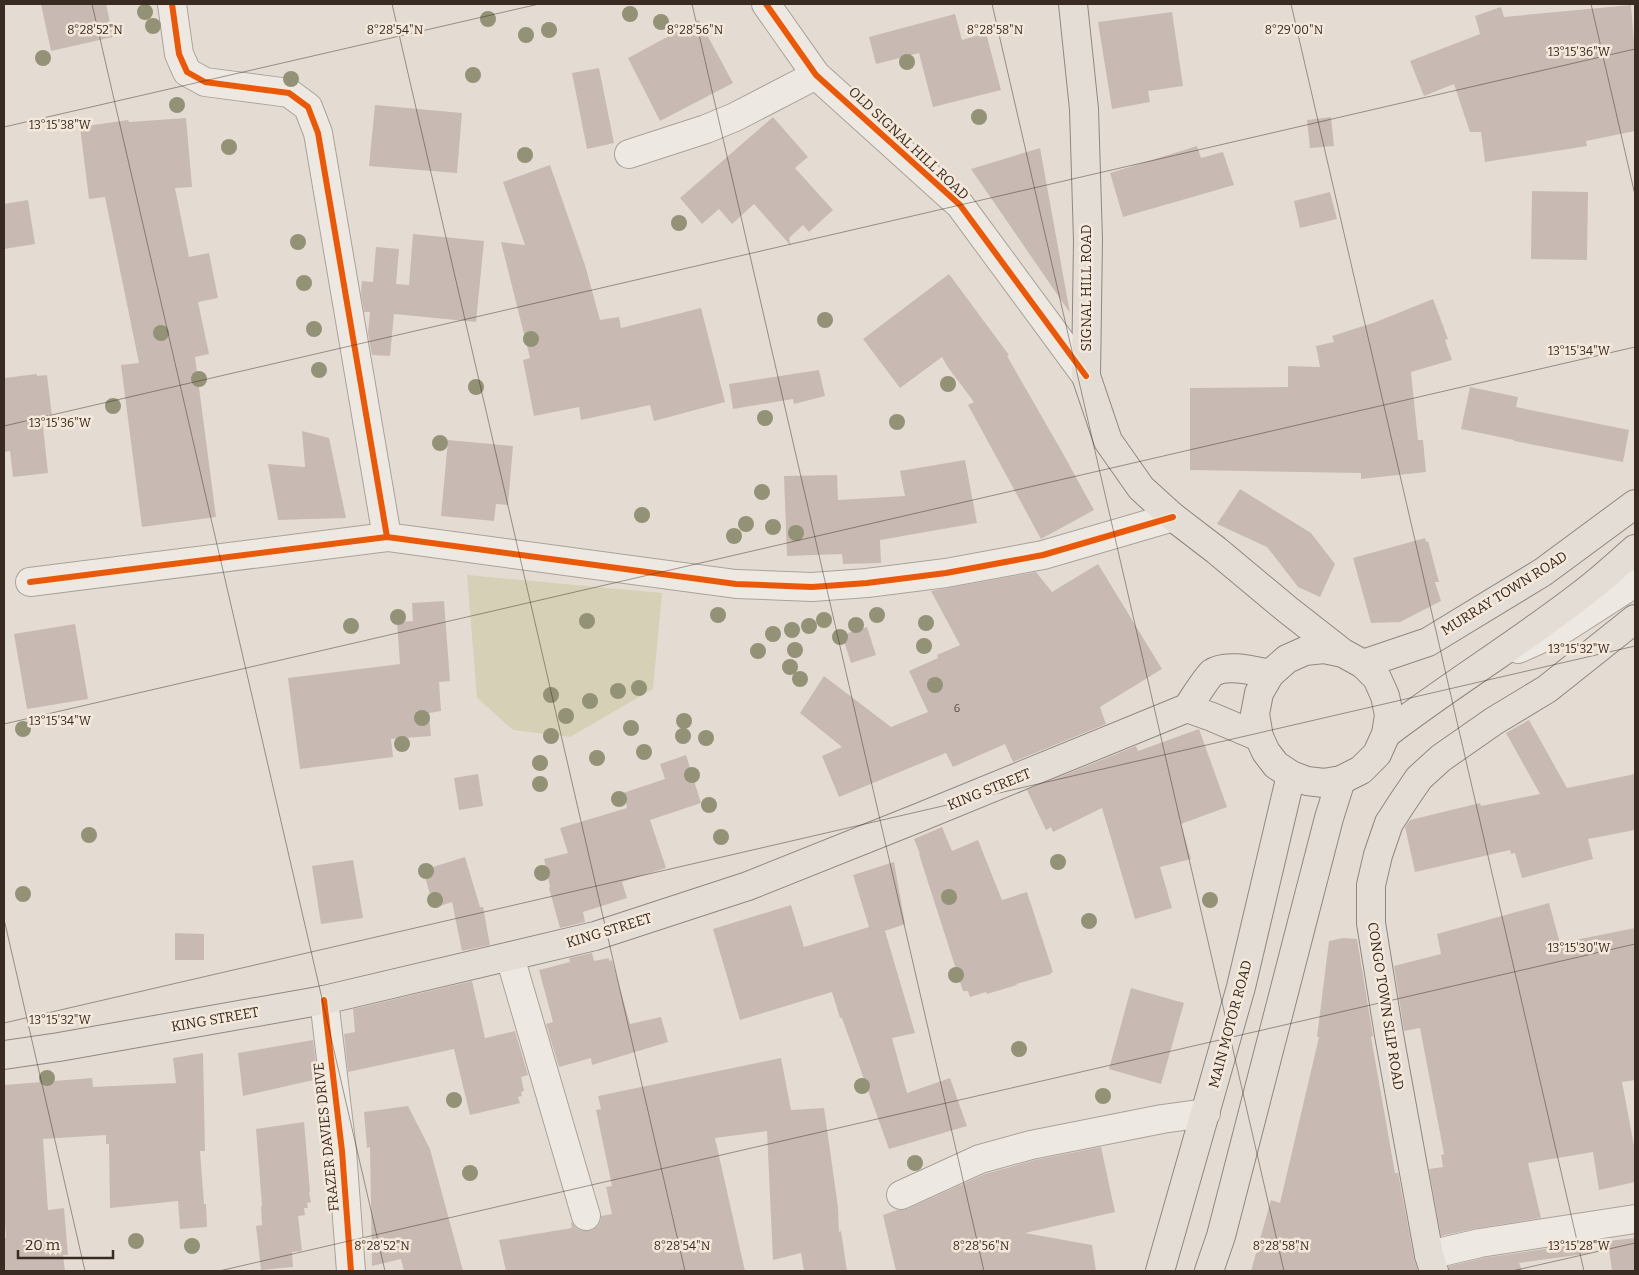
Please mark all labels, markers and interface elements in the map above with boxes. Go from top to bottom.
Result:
text: 8°28'52"N [67,23,123,37]
text: 8°28'54"N [367,23,424,37]
text: 8°28'56"N [667,23,724,37]
text: 8°28'58"N [967,23,1024,37]
text: 8°29'00"N [1265,23,1324,37]
text: 13°15'36"W [1548,45,1611,59]
street label: OLD SIGNAL HILL ROAD [845,83,972,204]
text: 13°15'38"W [29,118,92,132]
street label: SIGNAL HILL ROAD [1078,224,1095,352]
text: 13°15'34"W [1548,344,1611,358]
text: 13°15'36"W [29,416,92,430]
street label: MURRAY TOWN ROAD [1438,548,1570,639]
text: 13°15'32"W [1548,642,1610,656]
house number: 6 [954,702,960,715]
text: 13°15'34"W [29,714,92,728]
street label: KING STREET [945,765,1033,814]
street label: KING STREET [564,909,654,952]
street label: CONGO TOWN SLIP ROAD [1364,921,1407,1091]
text: 13°15'30"W [1548,941,1611,955]
street label: MAIN MOTOR ROAD [1205,958,1256,1090]
street label: KING STREET [170,1003,260,1036]
text: 13°15'32"W [29,1013,91,1027]
street label: FRAZER DAVIES DRIVE [310,1062,343,1212]
scale bar [18,1228,112,1260]
text: 20 m [25,1236,61,1254]
text: 8°28'52"N [354,1239,410,1253]
text: 8°28'54"N [654,1239,711,1253]
text: 8°28'56"N [953,1239,1010,1253]
text: 8°28'58"N [1253,1239,1310,1253]
text: 13°15'28"W [1548,1239,1610,1253]

